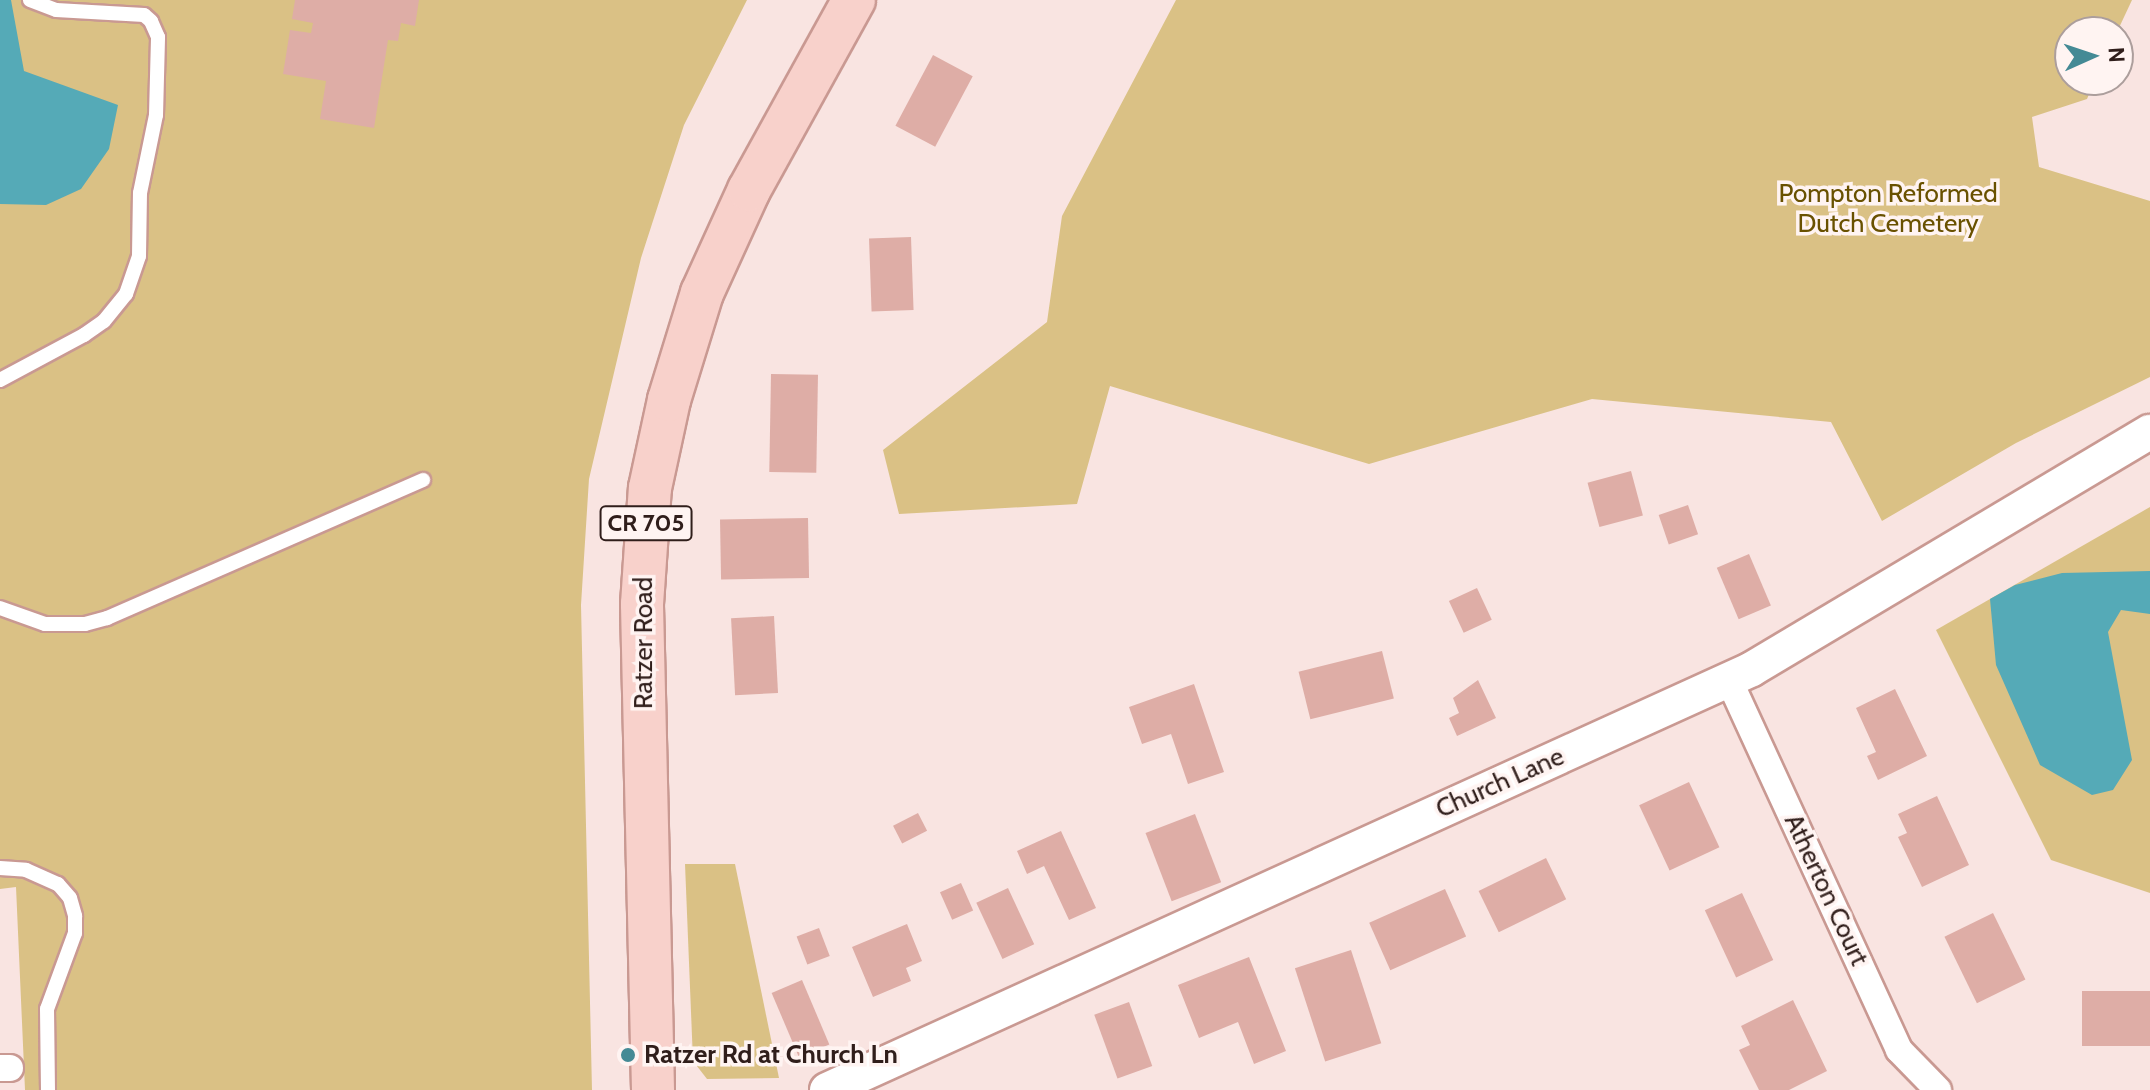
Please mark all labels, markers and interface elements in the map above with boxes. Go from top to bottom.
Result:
north arrow [2054,16,2134,96]
text: N [2103,46,2130,63]
park label: Pompton Reformed Dutch Cemetery [1778,178,1998,240]
road number: CR 705 [598,503,694,543]
street label: Ratzer Road [628,577,660,709]
street label: Church Lane [1431,741,1569,825]
street label: Atherton Court [1777,809,1875,971]
place label: Ratzer Rd at Church Ln [644,1039,898,1071]
marker: Ratzer Rd at Church Ln [619,1046,637,1064]

